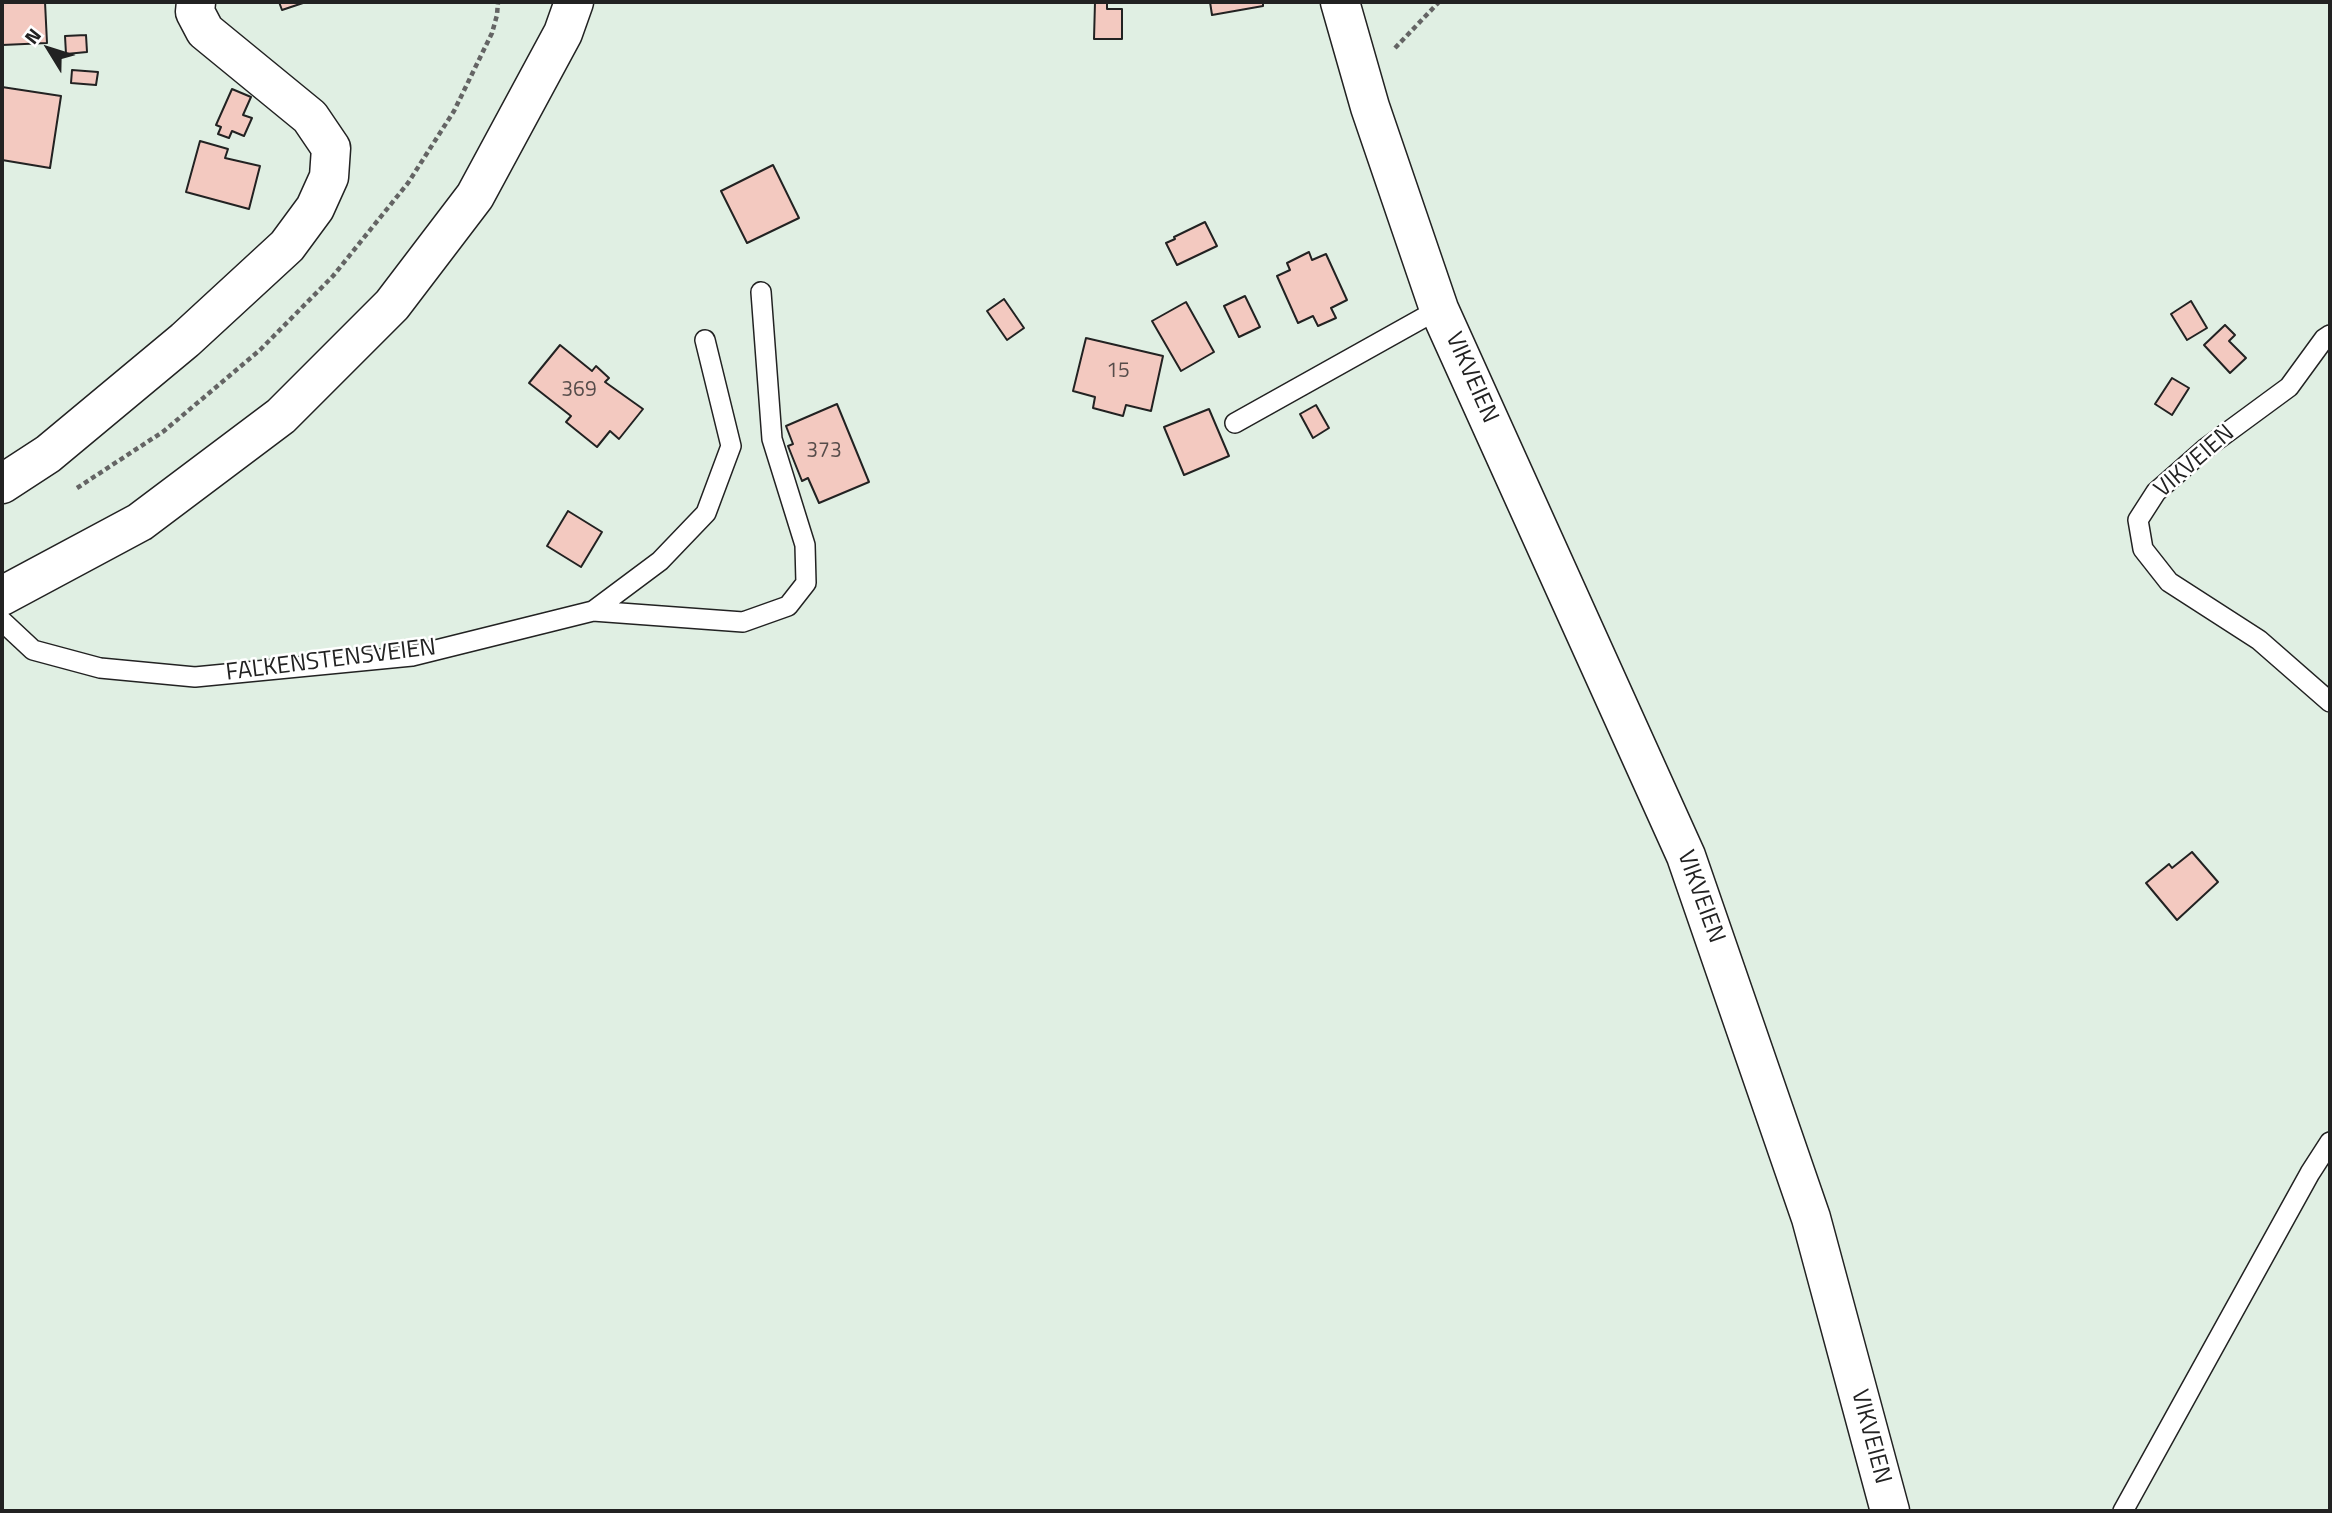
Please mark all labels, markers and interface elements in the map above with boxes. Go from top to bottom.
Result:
north arrow [14,14,84,84]
text: N [17,22,48,50]
street label: VIKVEIEN [1438,328,1504,428]
house number: 15 [1106,359,1130,385]
house number: 369 [561,378,597,404]
street label: VIKVEIEN [2149,420,2241,504]
house number: 373 [806,439,842,465]
street label: FALKENSTENSVEIEN [224,634,438,688]
street label: VIKVEIEN [1670,847,1730,947]
street label: VIKVEIEN [1844,1387,1896,1487]

